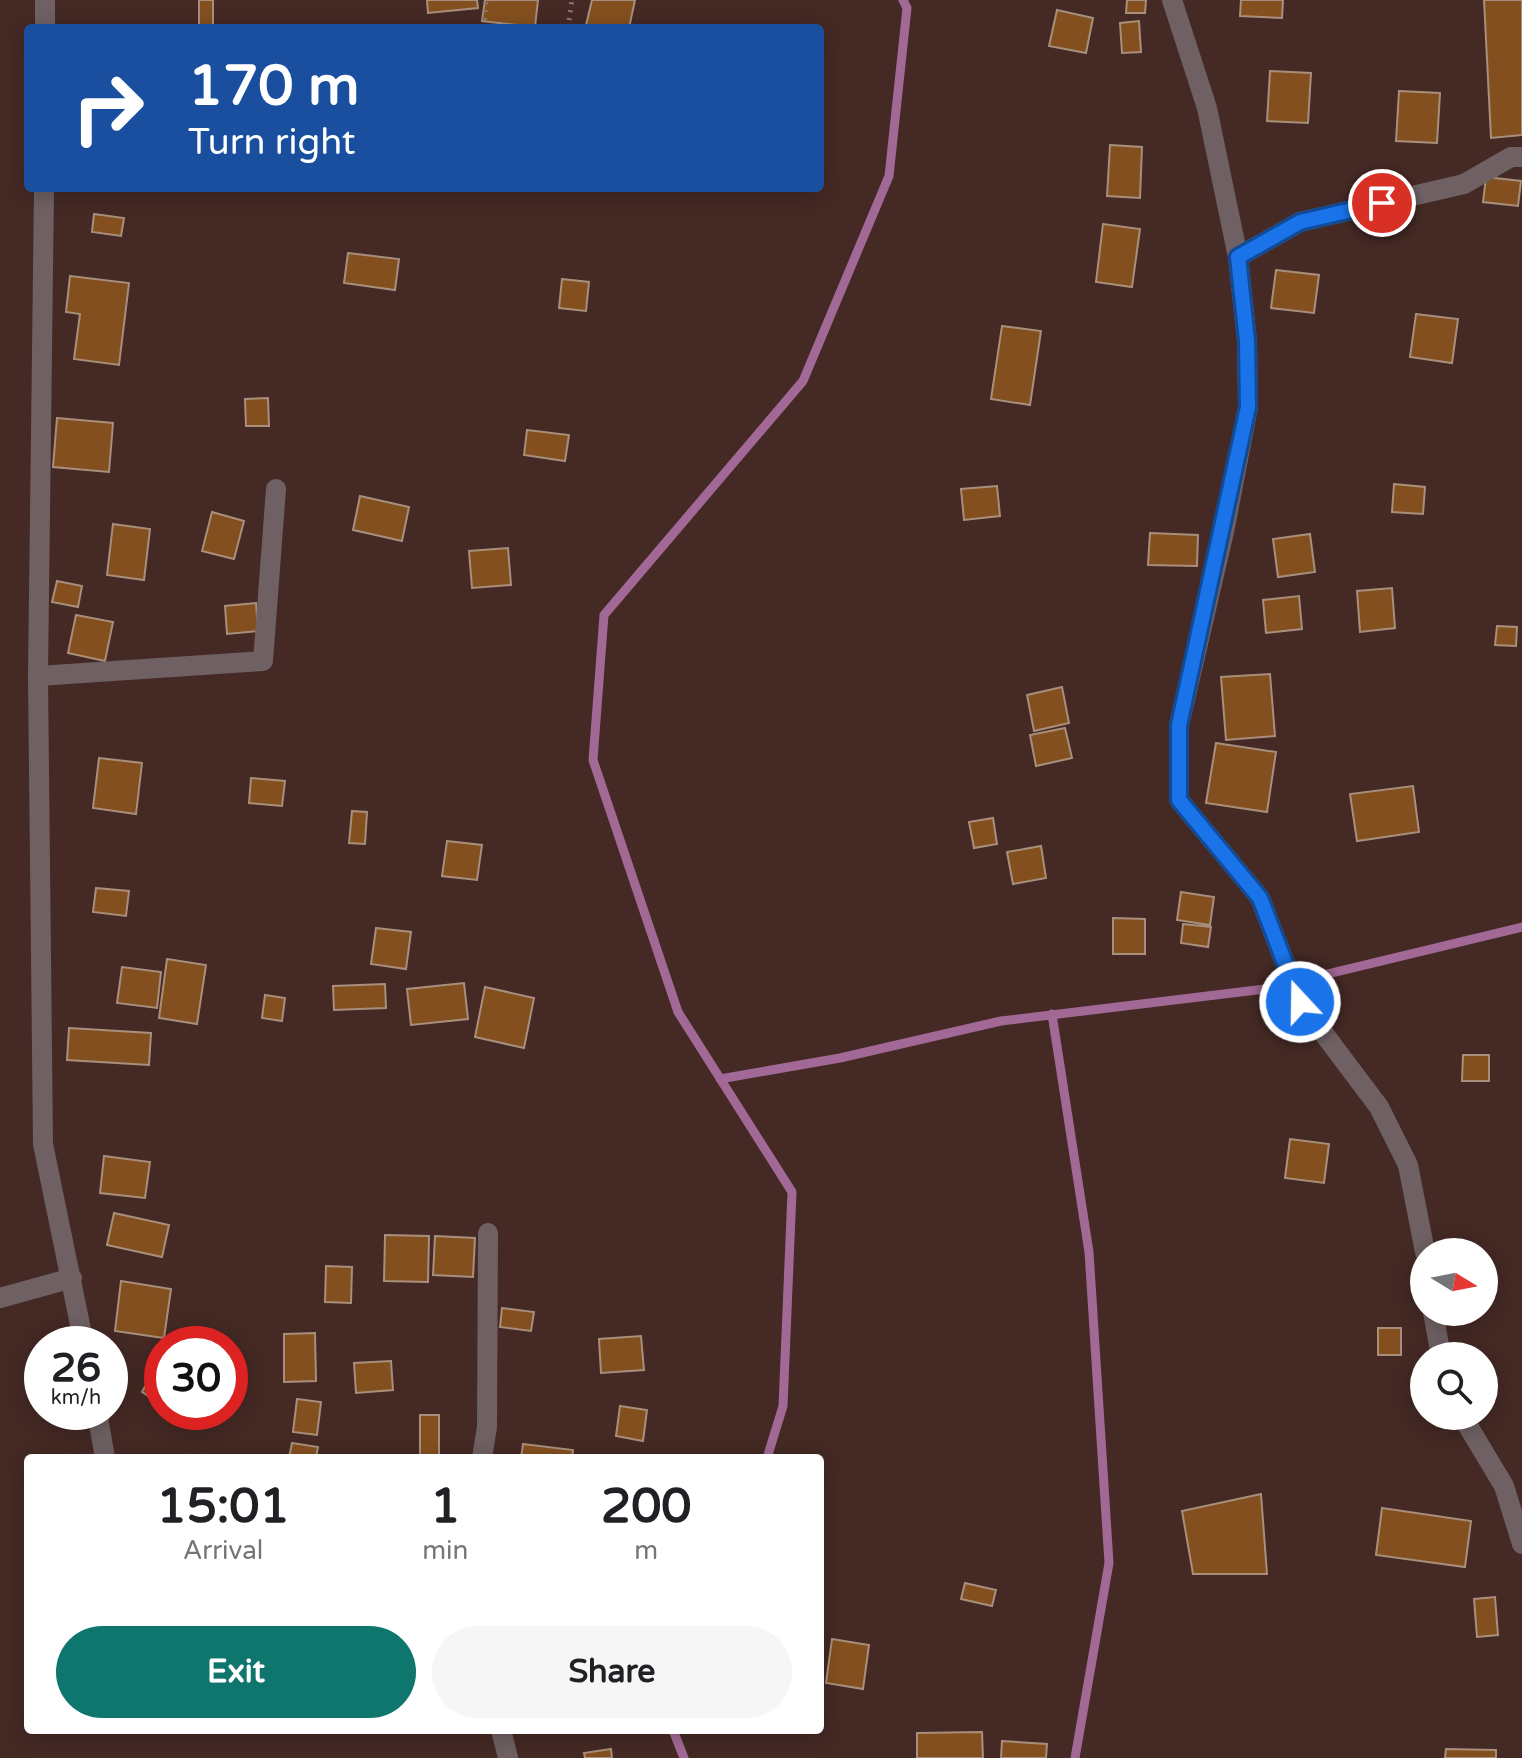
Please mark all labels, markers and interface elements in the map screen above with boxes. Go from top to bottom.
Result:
text: 170 m [188,53,359,120]
icon: right [56,56,160,160]
text: Turn right [188,121,355,164]
pin [1348,169,1416,237]
icon: arrive [1360,181,1404,225]
position arrow [1258,960,1342,1044]
north arrow [1410,1238,1498,1326]
map controls [1410,1238,1498,1430]
speed limit sign: 30 [144,1326,248,1430]
button: search [1410,1342,1498,1430]
text: 26 [51,1344,101,1392]
text: km/h [51,1386,101,1410]
text: 15:01 [157,1478,290,1536]
text: 1 [430,1478,460,1536]
text: 200 [601,1478,691,1536]
text: Arrival [183,1535,263,1566]
text: min [422,1535,468,1566]
text: m [634,1535,658,1566]
button: Exit [56,1626,416,1718]
button: Share [432,1626,792,1718]

